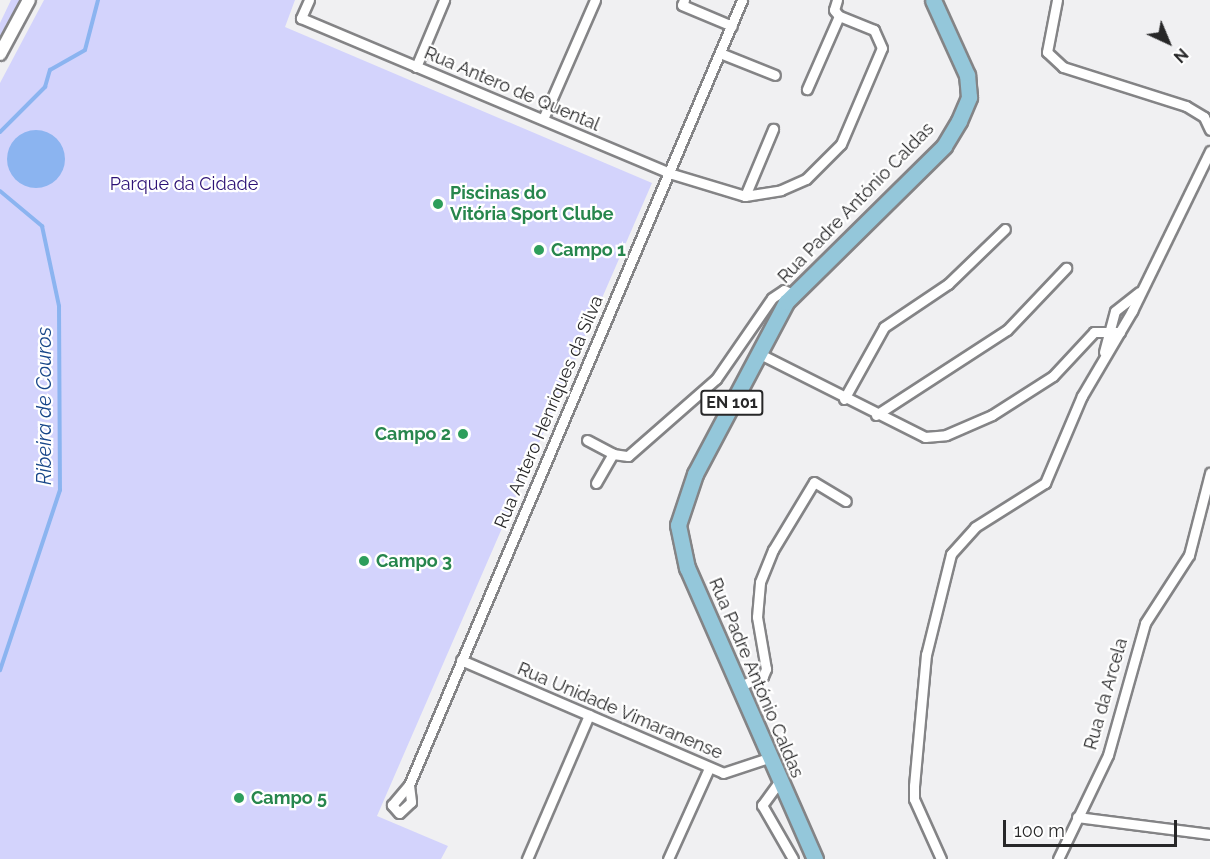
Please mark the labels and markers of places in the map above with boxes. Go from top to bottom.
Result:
place label: Piscinas do Vitória Sport Clube [450,183,614,226]
marker: Piscinas do Vitória Sport Clube [431,197,445,211]
place label: Campo 1 [551,239,626,261]
marker: Campo 1 [532,243,546,257]
place label: Campo 2 [375,423,451,445]
marker: Campo 2 [456,427,470,441]
place label: Campo 3 [376,550,452,572]
marker: Campo 3 [357,554,371,568]
place label: Campo 5 [251,787,327,809]
marker: Campo 5 [232,791,246,805]

